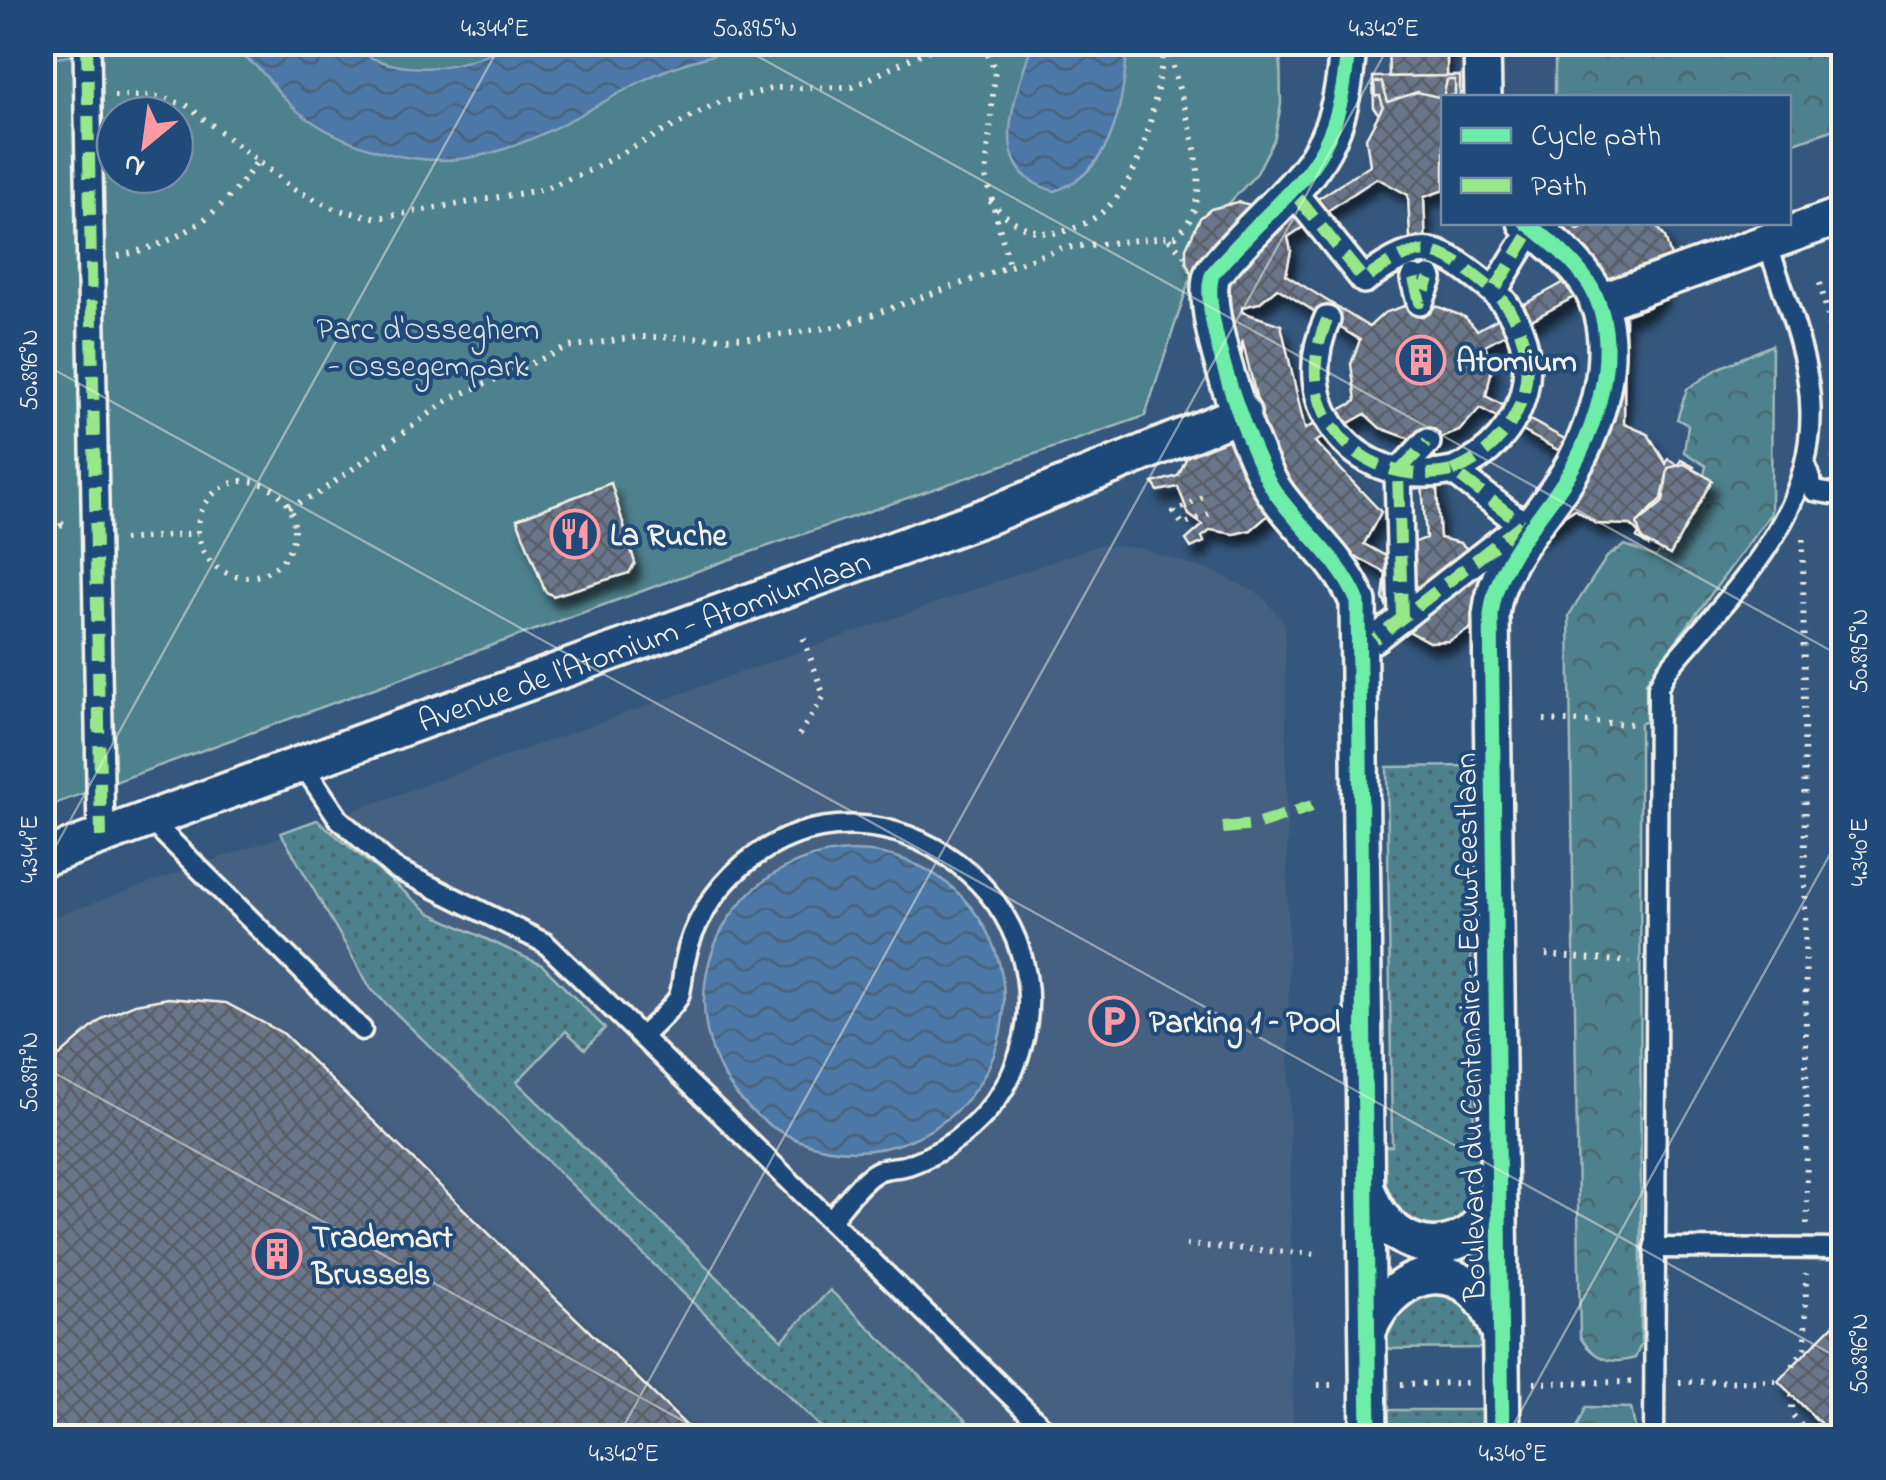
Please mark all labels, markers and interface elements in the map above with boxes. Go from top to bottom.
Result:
text: 4.344°E [461,12,529,48]
text: 50.895°N [713,12,797,48]
text: 4.342°E [1349,12,1419,48]
north arrow [95,95,195,195]
legend [1441,95,1791,225]
text: Cycle path [1531,116,1661,160]
text: N [116,141,153,186]
text: Path [1531,166,1587,210]
park label: Parc d'Osseghem - Ossegempark [317,308,539,392]
text: 50.896°N [13,329,49,411]
building icon: Atomium [1395,334,1447,386]
place label: Atomium [1456,340,1577,387]
restaurant icon: La Ruche [549,508,601,560]
place label: La Ruche [610,514,728,561]
street label: Avenue de l'Atomium - Atomiumlaan [412,540,878,747]
text: 50.895°N [1843,609,1879,693]
street label: Boulevard du Centenaire - Eeuwfeestlaan [1444,752,1501,1303]
text: 4.344°E [13,815,49,883]
text: 4.340°E [1843,818,1879,886]
parking icon: Parking 1 – Pool [1088,995,1140,1047]
place label: Parking 1 – Pool [1149,1001,1340,1049]
text: 50.897°N [13,1032,49,1112]
place label: Trademart Brussels [310,1216,453,1300]
building icon: Trademart Brussels [251,1228,303,1280]
text: 50.896°N [1843,1313,1879,1395]
text: 4.342°E [589,1437,659,1473]
text: 4.340°E [1479,1437,1547,1473]

